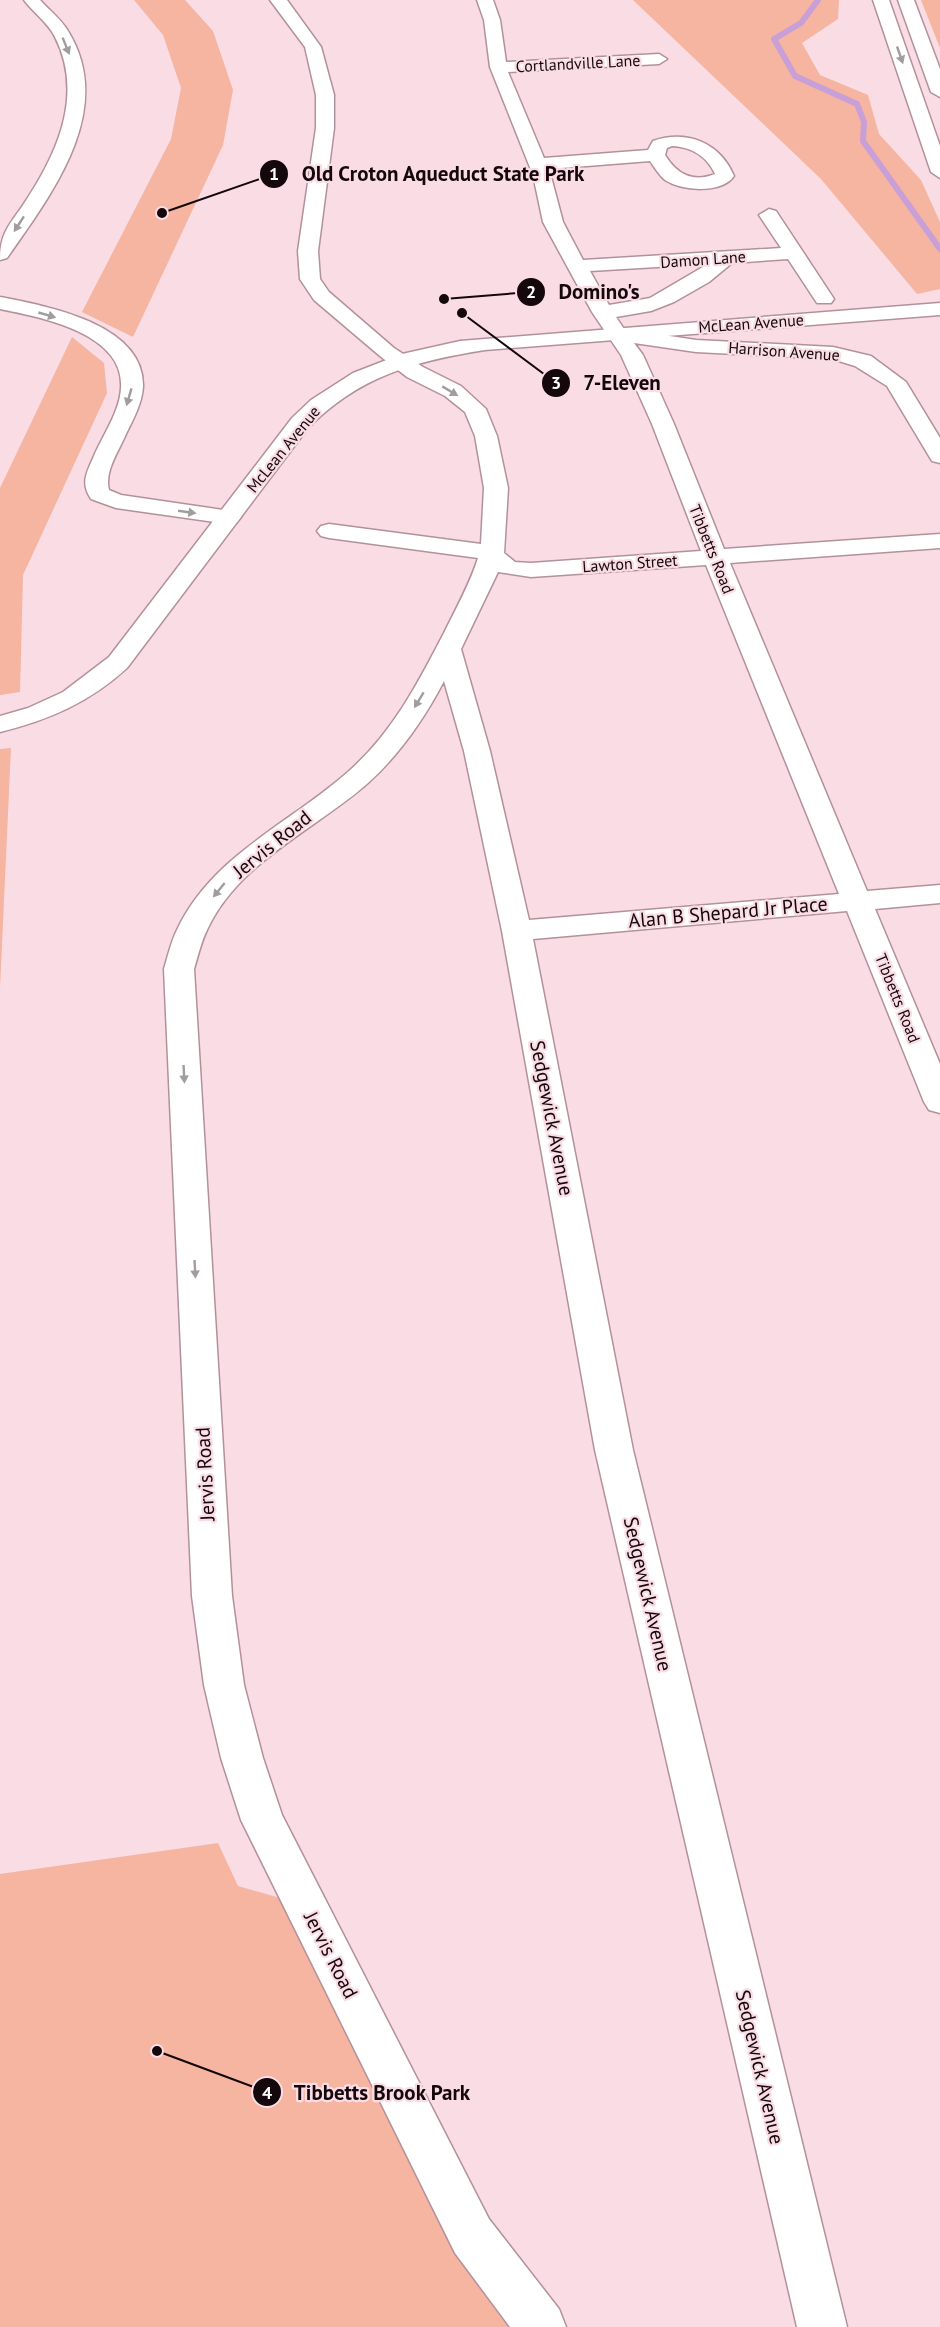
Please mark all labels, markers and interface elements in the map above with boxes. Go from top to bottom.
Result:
one-way arrow [61,38,71,56]
one-way arrow [896,46,905,64]
street label: Cortlandville Lane [515,50,641,76]
callout: Old Croton Aqueduct State Park [259,154,596,193]
text: Old Croton Aqueduct State Park [302,160,585,187]
text: 1 [269,162,279,185]
one-way arrow [13,216,24,233]
street label: Damon Lane [660,246,746,272]
callout: Domino's [516,272,651,311]
text: Domino's [558,278,640,305]
text: 2 [526,280,536,303]
street label: McLean Avenue [698,309,804,337]
one-way arrow [38,311,56,320]
street label: Harrison Avenue [728,337,840,365]
callout: 7-Eleven [541,363,673,402]
text: 7-Eleven [583,369,661,396]
text: 3 [551,371,561,394]
one-way arrow [442,385,458,396]
one-way arrow [124,388,133,406]
street label: McLean Avenue [242,402,324,496]
street label: Tibbetts Road [685,502,739,596]
one-way arrow [178,507,197,516]
street label: Lawton Street [582,550,679,576]
one-way arrow [414,692,425,708]
street label: Jervis Road [227,804,317,884]
one-way arrow [212,882,225,898]
street label: Alan B Shepard Jr Place [627,890,829,934]
street label: Tibbetts Road [871,951,925,1045]
street label: Sedgewick Avenue [524,1038,580,1198]
one-way arrow [180,1065,189,1084]
one-way arrow [190,1259,199,1278]
street label: Jervis Road [190,1426,220,1523]
street label: Sedgewick Avenue [618,1514,678,1674]
street label: Jervis Road [298,1906,364,2003]
street label: Sedgewick Avenue [730,1987,790,2147]
callout: Tibbetts Brook Park [252,2073,483,2112]
text: Tibbetts Brook Park [294,2079,471,2106]
text: 4 [262,2081,272,2104]

